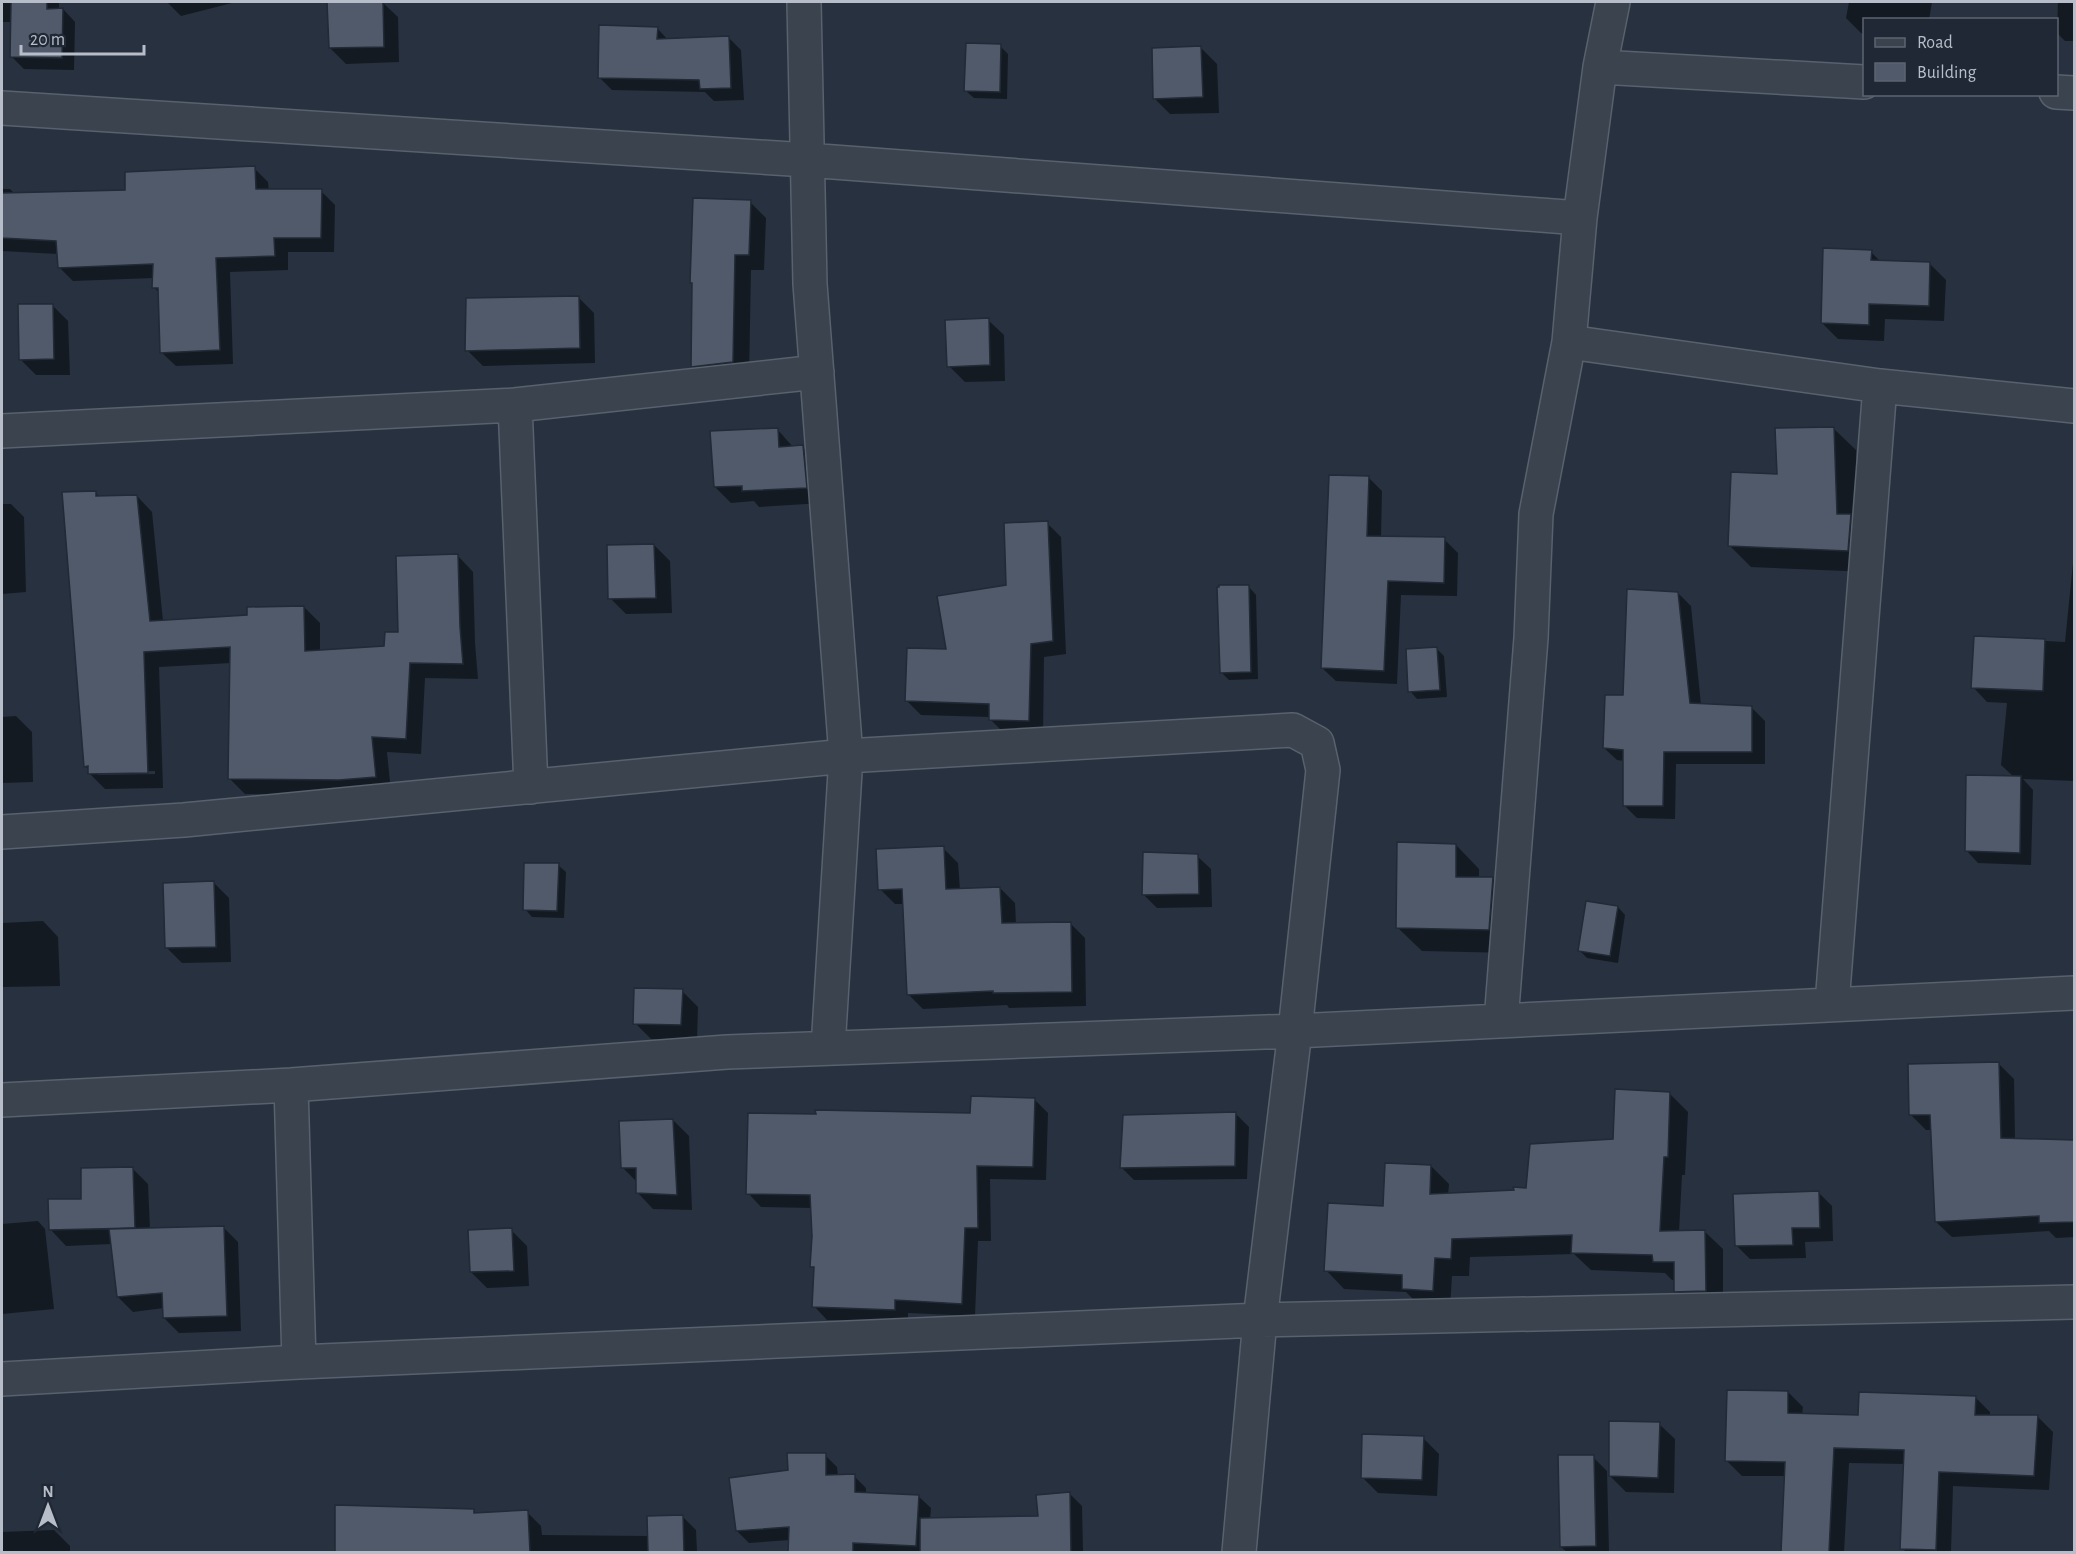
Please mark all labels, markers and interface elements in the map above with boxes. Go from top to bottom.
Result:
scale bar [21,18,144,56]
legend [1863,18,2058,96]
text: 20 m [30,31,65,49]
text: Road [1917,34,1953,52]
text: Building [1917,64,1977,82]
north arrow [18,1476,78,1536]
text: N [42,1484,54,1500]

